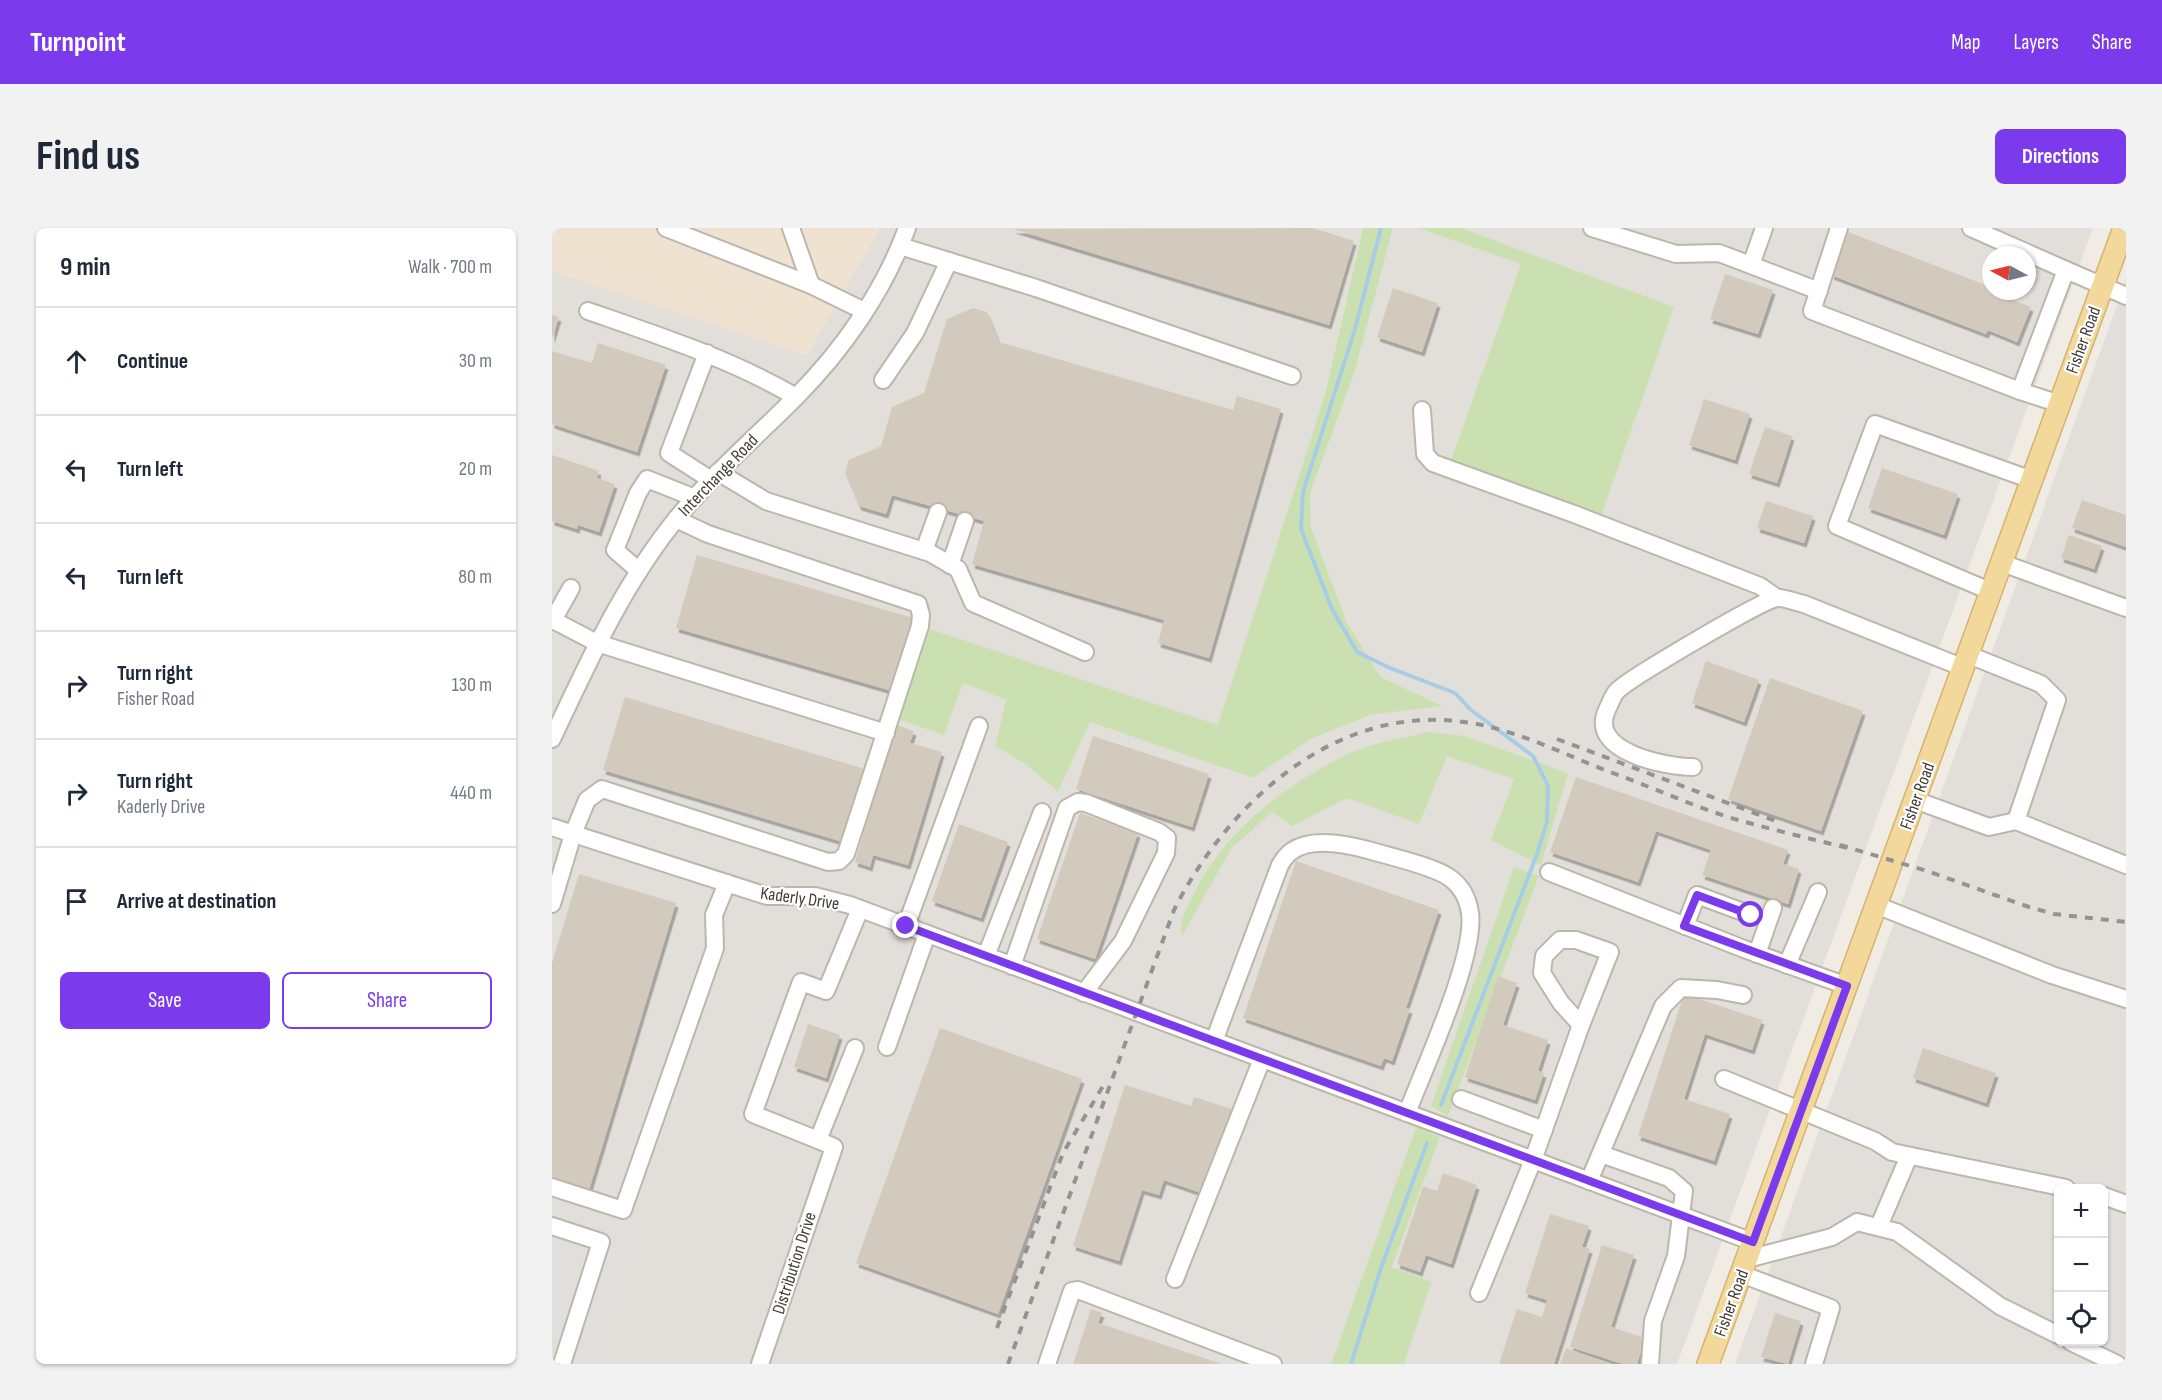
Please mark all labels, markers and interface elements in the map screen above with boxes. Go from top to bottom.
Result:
text: Turnpoint [30,26,126,59]
text: Map [1951,30,1980,55]
text: Layers [2013,30,2059,55]
text: Share [2092,30,2132,55]
button: Directions [1995,129,2126,184]
text: Find us [36,131,140,182]
north arrow [1982,246,2036,300]
text: 9 min [60,252,110,283]
text: Walk · 700 m [408,255,492,279]
street label: Fisher Road [2062,304,2105,377]
icon: ahead [60,345,93,378]
text: Continue [117,348,188,375]
text: 30 m [459,349,492,373]
street label: Interchange Road [674,430,763,521]
icon: left [60,453,93,486]
text: Turn left [117,456,183,483]
text: 20 m [459,457,492,481]
icon: left [60,561,93,594]
text: Turn left [117,564,183,591]
text: 80 m [458,565,492,589]
text: Turn right [117,660,193,687]
icon: right [60,669,93,702]
text: 130 m [452,673,492,697]
text: Fisher Road [117,687,195,711]
street label: Fisher Road [1896,760,1939,833]
text: Turn right [117,768,193,795]
icon: right [60,777,93,810]
text: 440 m [450,781,492,805]
text: Kaderly Drive [117,795,205,819]
street label: Kaderly Drive [759,883,841,914]
icon: arrive [60,885,93,918]
text: Arrive at destination [117,888,276,915]
route start [1737,901,1763,927]
route end [892,912,918,938]
button: Save [60,972,270,1029]
button: Share [282,972,492,1029]
map controls [2054,1184,2108,1346]
button: + [2054,1184,2108,1238]
street label: Distribution Drive [768,1210,821,1317]
button: − [2054,1238,2108,1292]
street label: Fisher Road [1710,1267,1753,1340]
button: locate [2054,1292,2108,1346]

